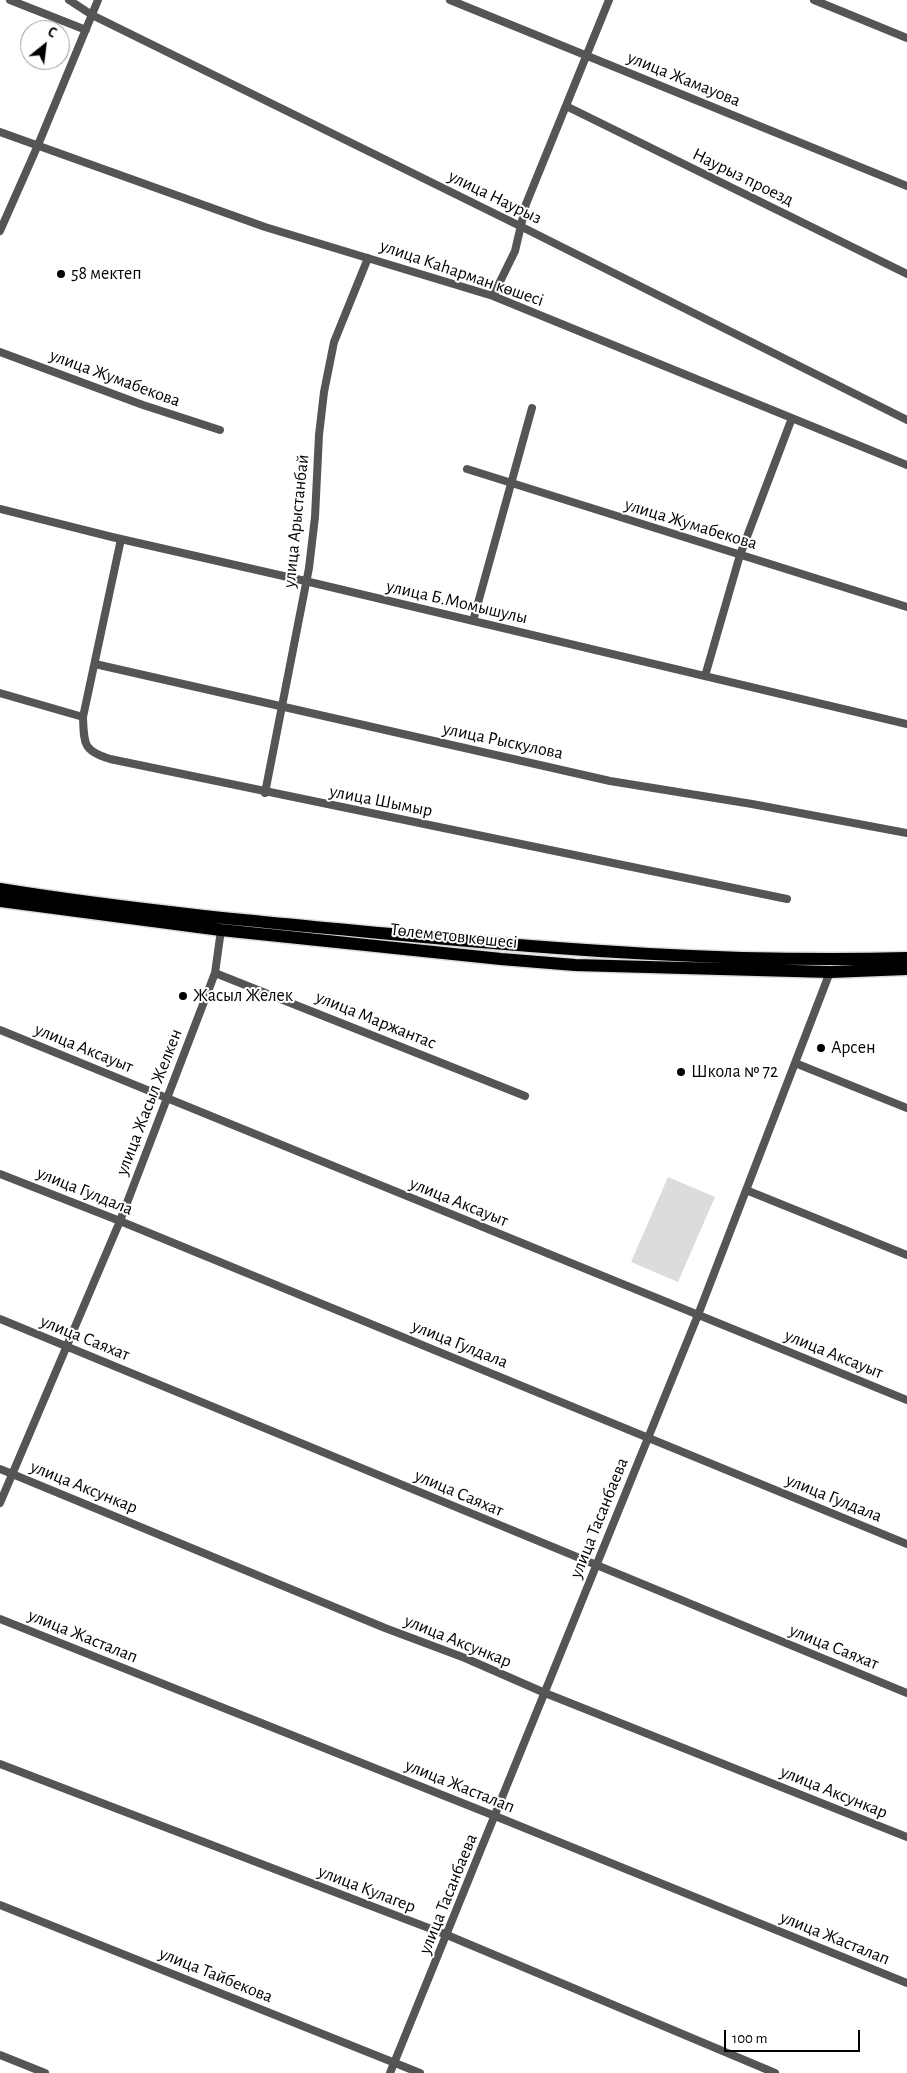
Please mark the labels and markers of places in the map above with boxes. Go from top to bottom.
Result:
place label: 58 мектеп [71,263,142,285]
marker: 58 мектеп [55,268,67,280]
place label: Жасыл Желек [193,985,293,1007]
marker: Жасыл Желек [177,990,189,1002]
place label: Арсен [831,1037,876,1059]
marker: Арсен [815,1042,827,1054]
place label: Школа № 72 [691,1061,778,1083]
marker: Школа № 72 [675,1066,687,1078]

